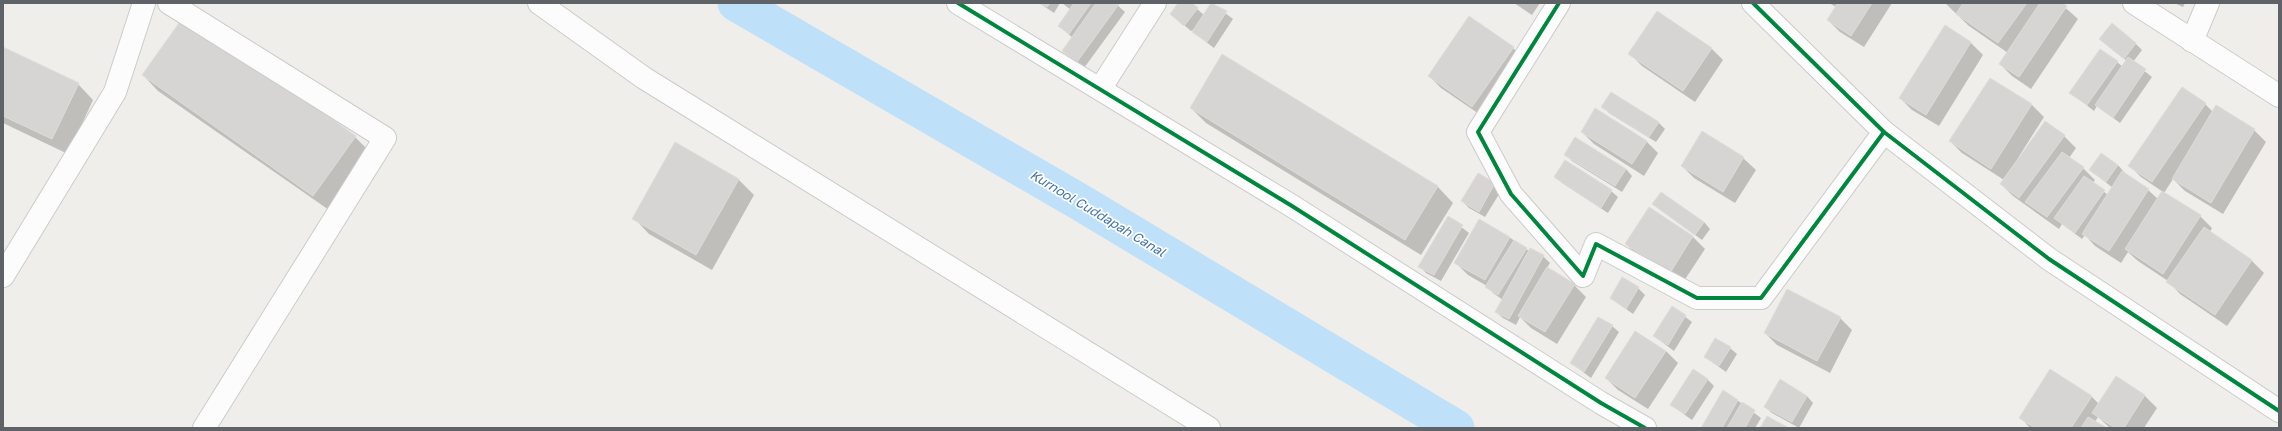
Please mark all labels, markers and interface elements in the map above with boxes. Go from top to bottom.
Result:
water label: Kurnool Cuddapah Canal [1027,166,1169,260]

